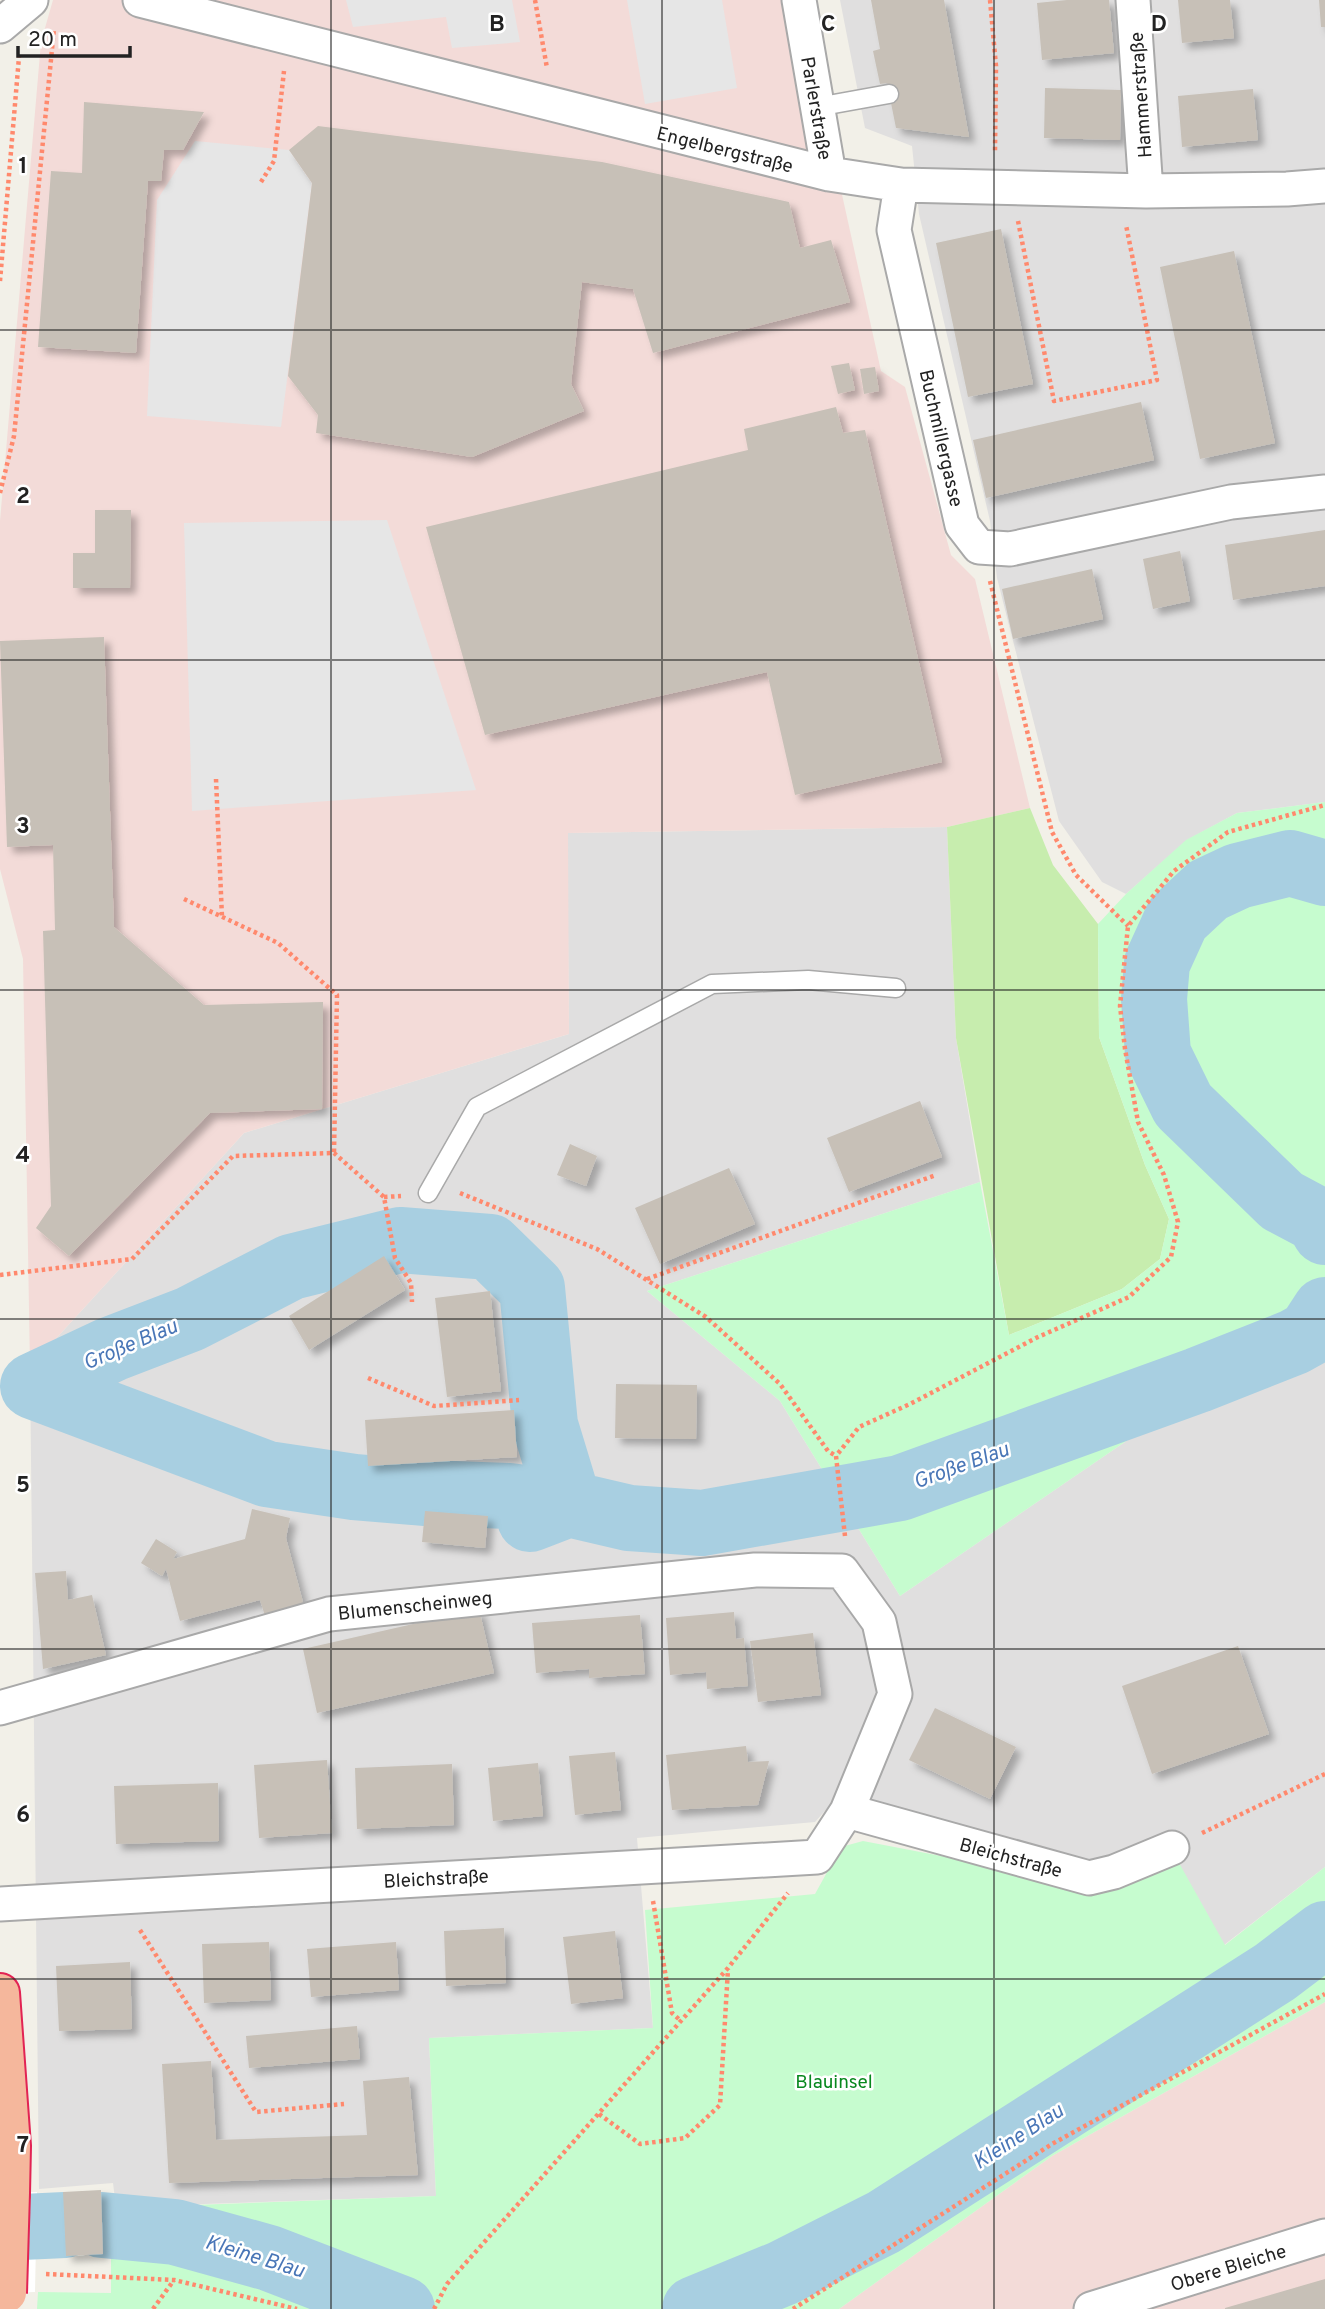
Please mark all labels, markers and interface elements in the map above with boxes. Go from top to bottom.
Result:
text: B [489,11,505,40]
text: C [821,11,835,40]
text: D [1151,11,1167,40]
scale bar [18,14,130,58]
text: 20 m [28,27,77,54]
street label: Hammerstraße [1126,31,1158,159]
street label: Parlerstraße [794,55,836,162]
street label: Engelbergstraße [654,122,795,180]
text: 1 [18,153,28,182]
street label: Buchmillergasse [913,367,968,510]
text: 2 [16,483,30,512]
text: 3 [16,813,30,842]
text: 4 [16,1142,30,1171]
water label: Große Blau [79,1313,182,1377]
water label: Große Blau [910,1436,1014,1496]
text: 5 [16,1472,30,1501]
street label: Blumenscheinweg [337,1587,494,1627]
text: 6 [16,1802,30,1831]
street label: Bleichstraße [956,1834,1065,1884]
street label: Bleichstraße [383,1865,489,1895]
park label: Blauinsel [795,2071,873,2095]
water label: Kleine Blau [968,2098,1070,2177]
text: 7 [17,2132,29,2161]
water label: Kleine Blau [202,2230,308,2285]
street label: Obere Bleiche [1168,2240,1290,2298]

